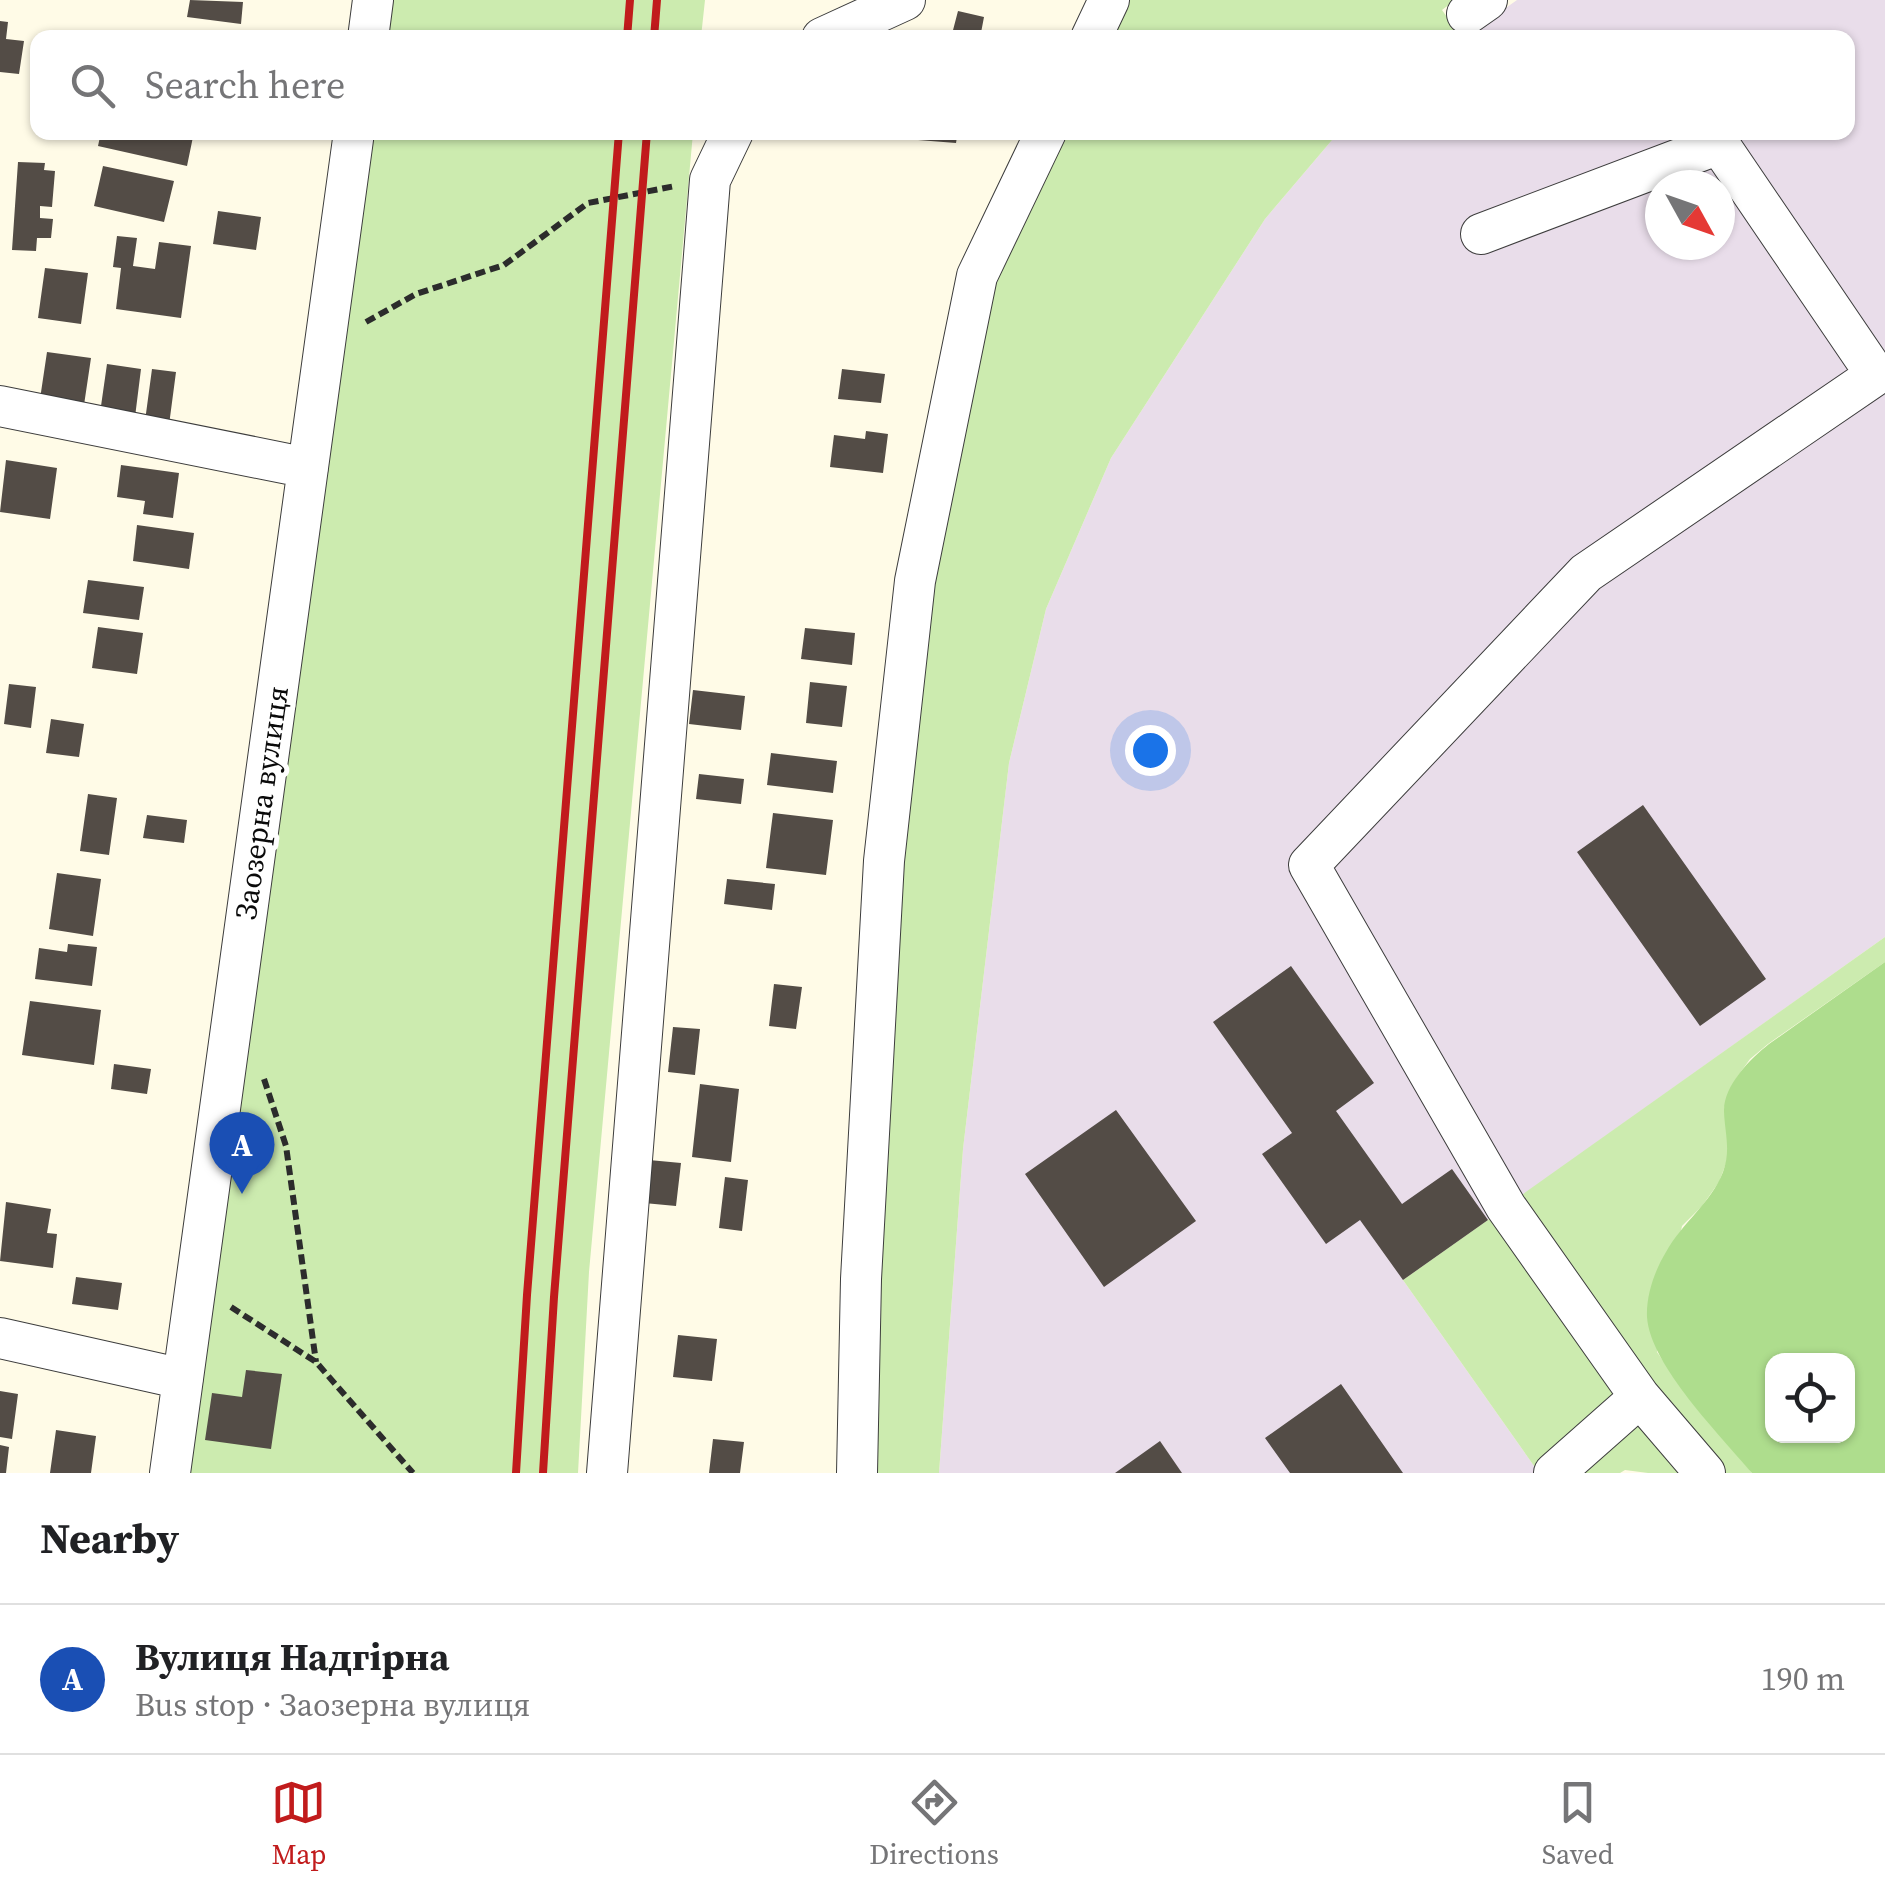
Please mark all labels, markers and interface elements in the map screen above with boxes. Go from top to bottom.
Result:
search box [30,30,1855,140]
icon: search [65,58,120,113]
text: Search here [145,59,345,111]
north arrow [1645,170,1735,260]
street label: Заозерна вулиця [225,683,298,922]
your location [1125,725,1176,776]
pin: A [210,1112,274,1194]
map controls [1765,1353,1855,1443]
button: locate [1765,1353,1855,1443]
text: Nearby [40,1509,179,1567]
text: Вулиця Надгірна [135,1631,449,1683]
text: A [62,1657,83,1701]
text: 190 m [1761,1657,1845,1701]
text: Bus stop · Заозерна вулиця [135,1683,530,1727]
tab: Map [271,1775,326,1873]
tab: Directions [869,1775,999,1873]
tab: Saved [1542,1775,1614,1873]

